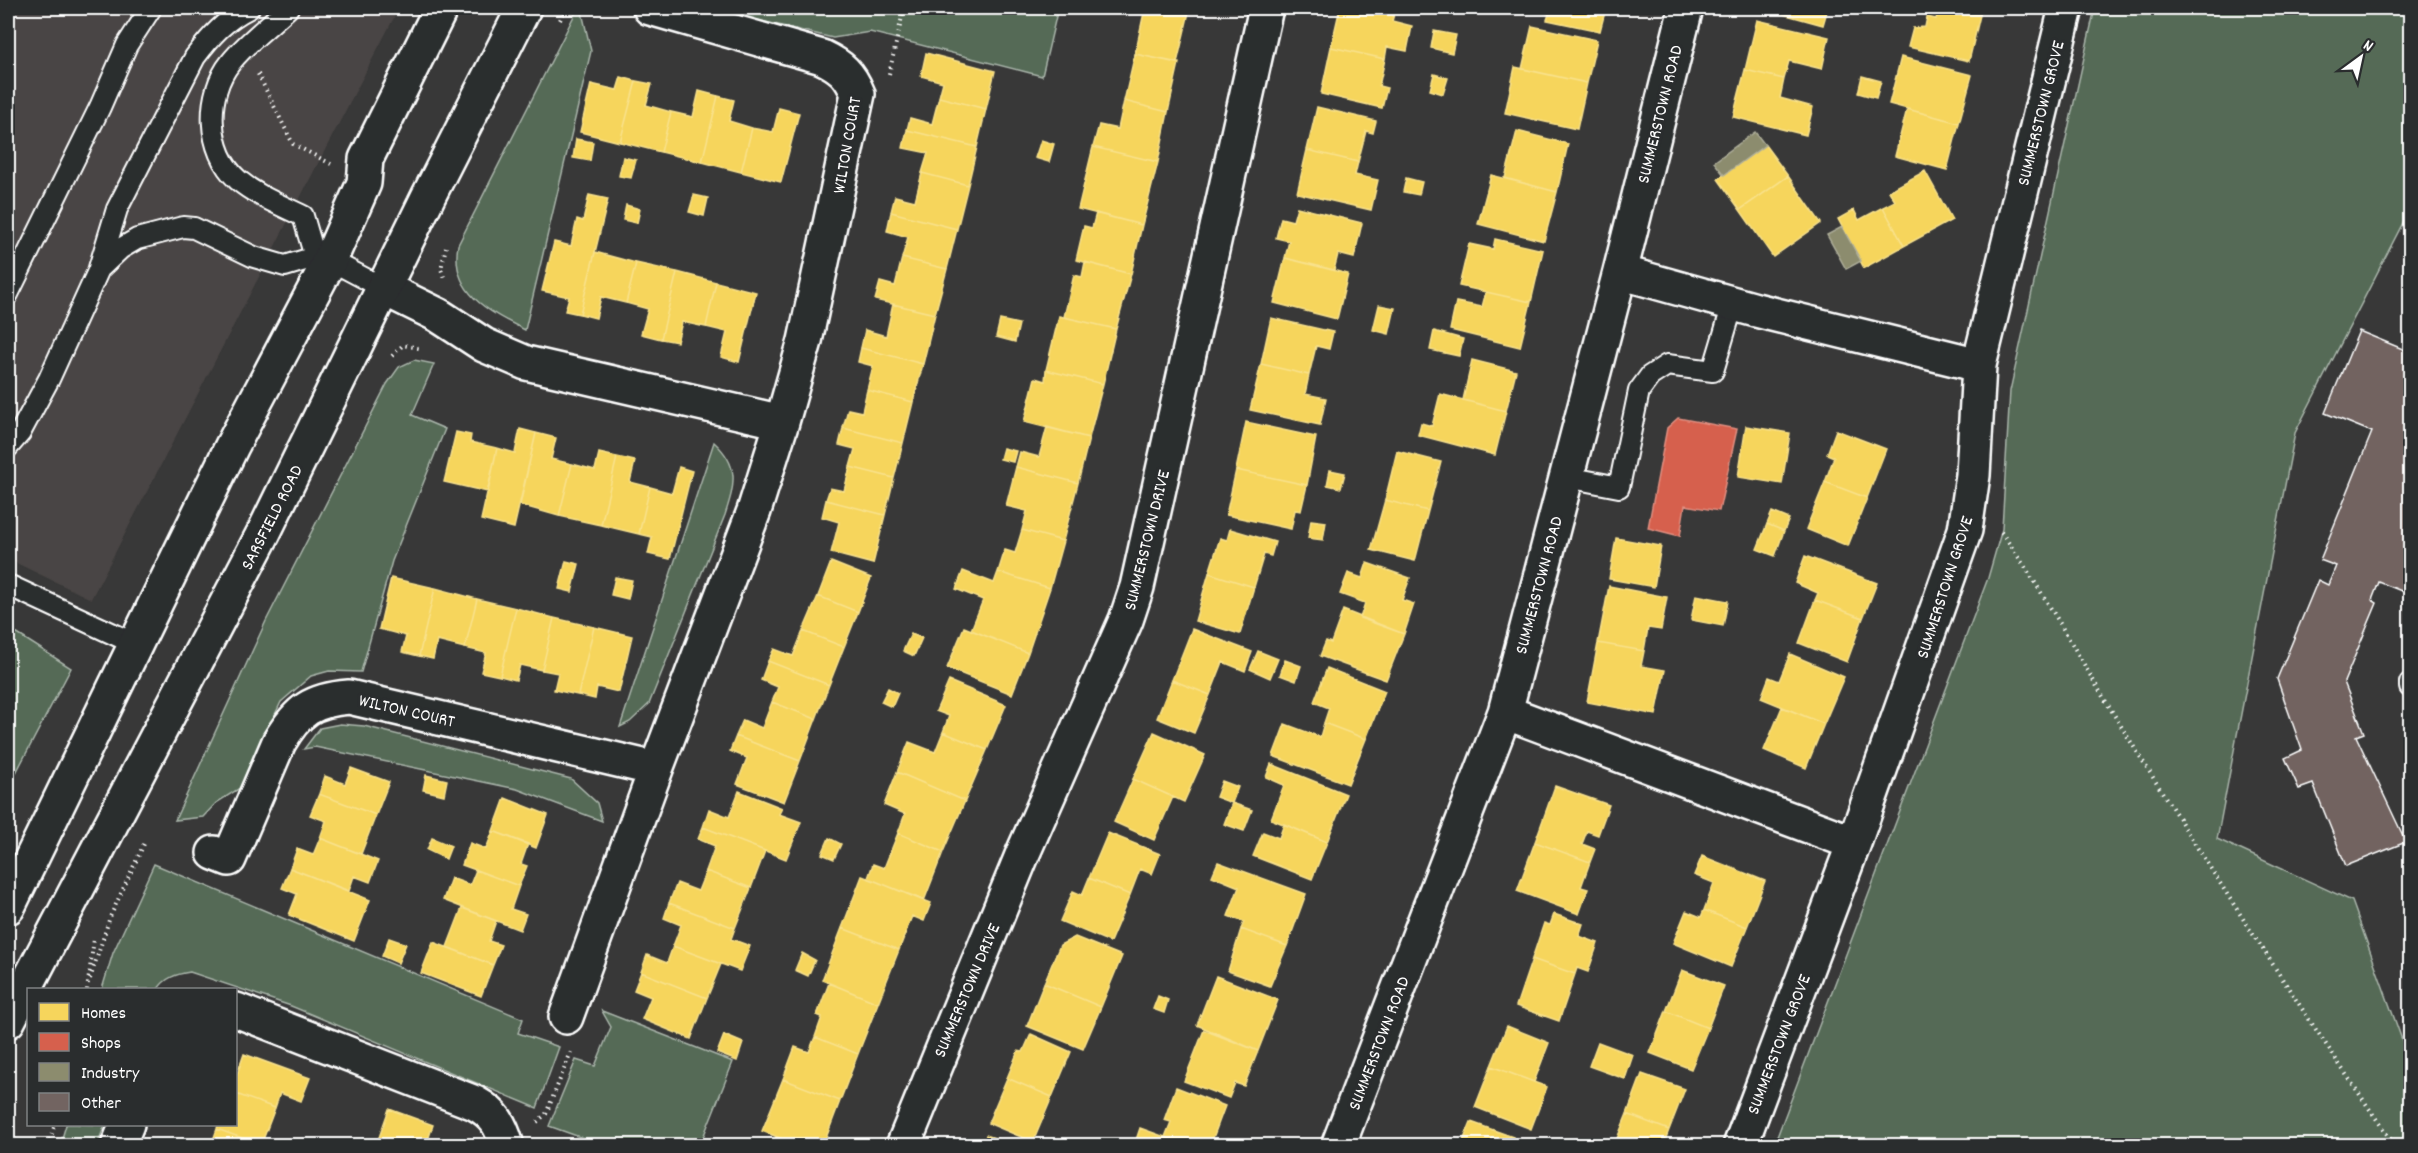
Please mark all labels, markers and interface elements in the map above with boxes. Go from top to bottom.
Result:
north arrow [2331,27,2391,87]
text: N [2358,35,2377,58]
street label: SUMMERSTOWN GROVE [2012,39,2073,189]
street label: SUMMERSTOWN ROAD [1632,43,1691,186]
street label: WILTON COURT [828,95,869,196]
street label: SARSFIELD ROAD [236,461,311,575]
street label: SUMMERSTOWN DRIVE [1119,468,1178,613]
street label: SUMMERSTOWN GROVE [1912,513,1981,662]
street label: SUMMERSTOWN ROAD [1510,514,1571,657]
street label: WILTON COURT [356,689,457,736]
street label: SUMMERSTOWN DRIVE [929,920,1008,1062]
street label: SUMMERSTOWN GROVE [1742,971,1819,1119]
street label: SUMMERSTOWN ROAD [1343,973,1417,1115]
legend [27,988,237,1126]
text: Homes [81,1002,126,1027]
text: Shops [81,1032,121,1057]
text: Industry [81,1062,140,1087]
text: Other [81,1092,121,1117]

